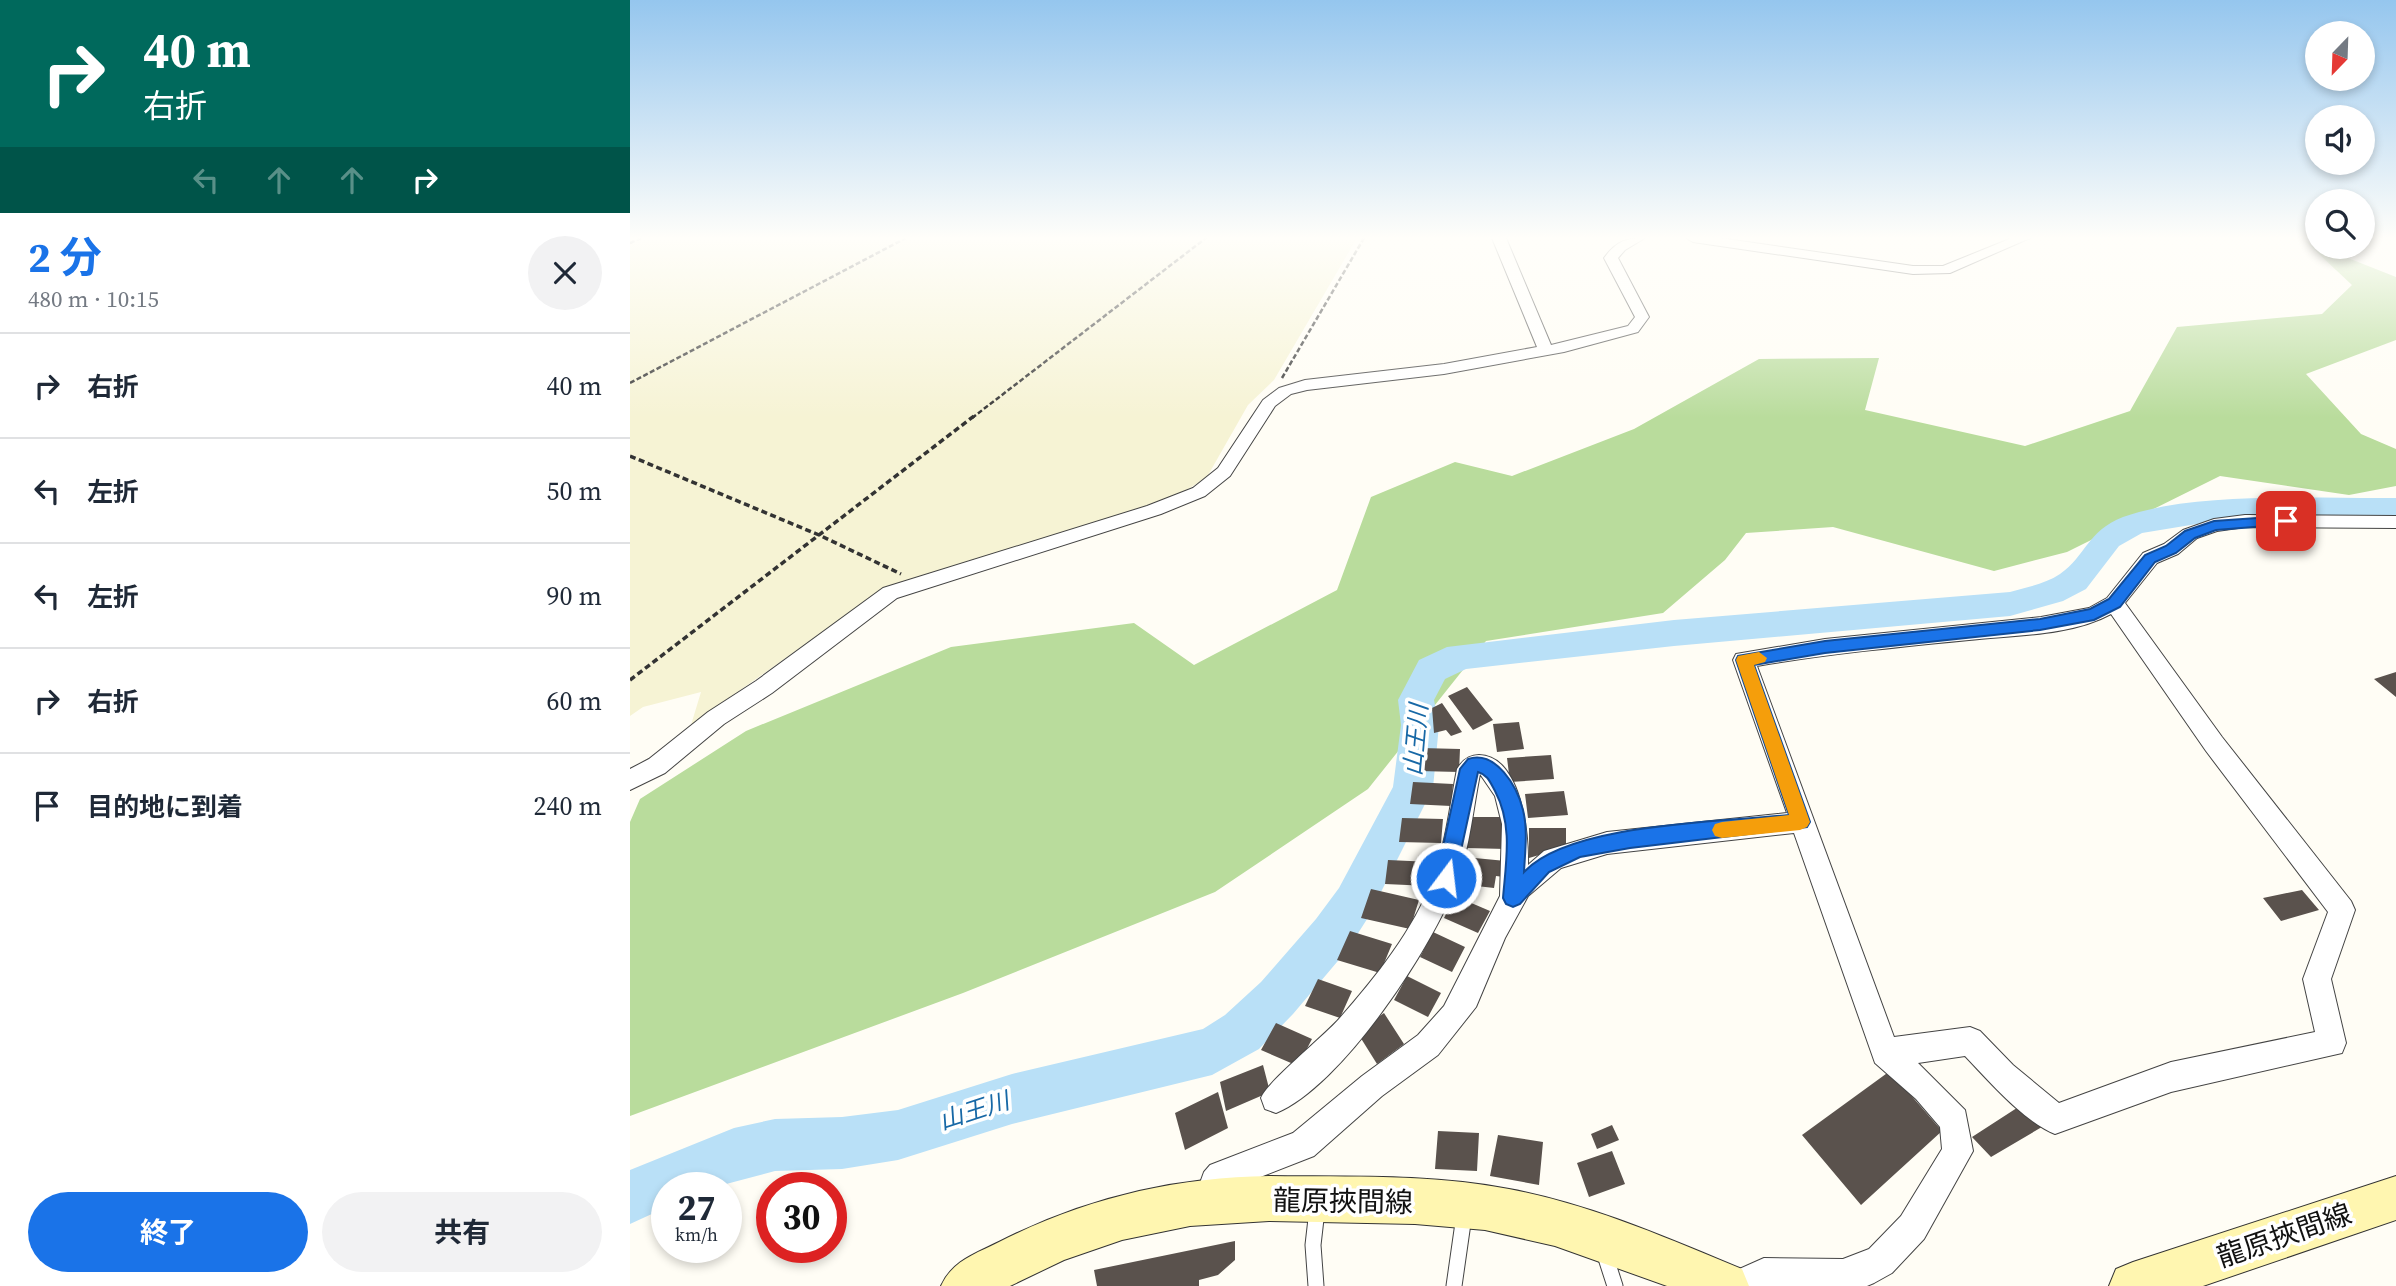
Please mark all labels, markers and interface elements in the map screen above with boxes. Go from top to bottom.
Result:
text: 40 m [143,16,251,83]
north arrow [2305,21,2375,91]
map controls [2305,21,2375,259]
icon: right [28,28,119,119]
text: 右折 [143,84,207,128]
button: sound [2305,105,2375,175]
icon: left [187,161,225,199]
icon: ahead [260,161,298,199]
icon: ahead [333,161,371,199]
icon: right [406,161,444,199]
button: search [2305,189,2375,259]
text: 2 分 [28,228,102,286]
button: close [528,236,602,310]
text: 480 m · 10:15 [28,283,159,315]
icon: right [28,367,66,405]
text: 40 m [547,368,602,404]
text: 右折 [87,369,139,405]
icon: left [28,472,66,510]
text: 50 m [547,473,602,509]
text: 左折 [87,474,139,510]
pin [2256,491,2316,551]
icon: arrive [2267,502,2305,540]
icon: left [28,577,66,615]
text: 90 m [547,578,602,614]
text: 左折 [87,579,139,615]
icon: right [28,682,66,720]
text: 60 m [547,683,602,719]
text: 右折 [87,684,139,720]
water label: 山王川 [1396,700,1435,777]
icon: arrive [28,787,66,825]
text: 240 m [534,788,602,824]
text: 目的地に到着 [87,789,243,825]
position arrow [1409,841,1483,915]
water label: 山王川 [935,1083,1016,1137]
speed limit sign: 30 [756,1172,847,1263]
street label: 龍原挾間線 [1273,1181,1413,1221]
text: 27 [678,1184,715,1232]
button: 終了 [28,1192,308,1272]
button: 共有 [322,1192,602,1272]
street label: 龍原挾間線 [2212,1194,2356,1276]
text: km/h [675,1222,718,1247]

